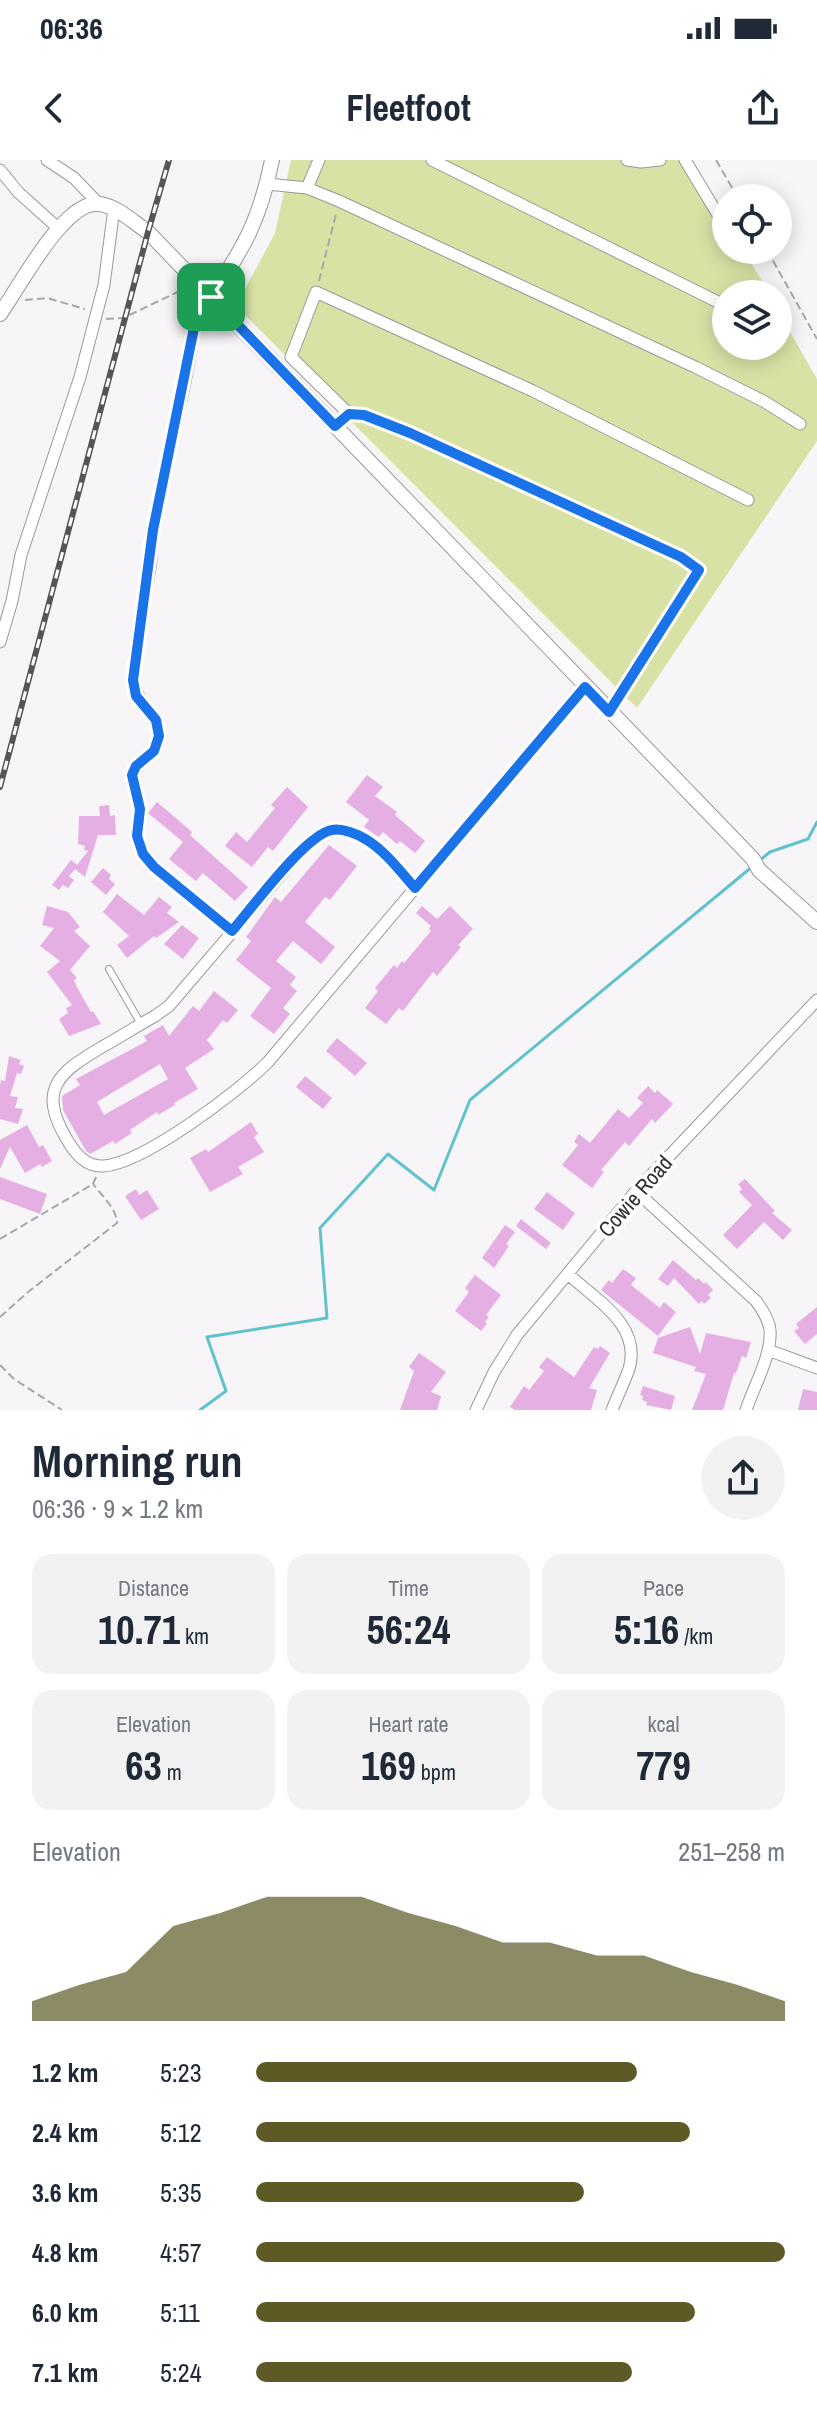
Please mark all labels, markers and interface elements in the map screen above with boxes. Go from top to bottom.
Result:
text: 06:36 [40,8,103,48]
text: Fleetfoot [346,84,471,132]
icon: back [32,86,76,130]
icon: share [741,86,785,130]
map controls [712,184,792,360]
button: locate [712,184,792,264]
pin [177,263,245,331]
icon: arrive [189,275,233,319]
button: layers [712,280,792,360]
street label: Cowie Road [591,1149,679,1243]
text: Morning run [32,1431,242,1491]
button: share [701,1436,785,1520]
text: 06:36 · 9 × 1.2 km [32,1491,203,1526]
text: Distance [118,1573,189,1603]
text: Time [388,1573,429,1603]
text: Pace [643,1573,684,1603]
text: 10.71 [98,1603,180,1656]
text: 56:24 [367,1603,450,1656]
text: 5:16 [614,1603,679,1656]
text: km [180,1621,209,1651]
text: /km [679,1621,713,1651]
text: Elevation [116,1709,191,1739]
text: Heart rate [368,1709,449,1739]
text: kcal [647,1709,680,1739]
text: 63 [125,1739,162,1792]
text: 169 [361,1739,416,1792]
text: 779 [636,1739,691,1792]
text: m [162,1757,182,1787]
text: bpm [416,1757,456,1787]
text: Elevation [32,1834,121,1869]
text: 251–258 m [678,1834,785,1869]
text: 1.2 km [32,2055,98,2090]
text: 5:23 [160,2055,202,2090]
text: 2.4 km [32,2115,98,2150]
text: 5:12 [160,2115,202,2150]
text: 3.6 km [32,2175,98,2210]
text: 5:35 [160,2175,202,2210]
text: 4.8 km [32,2235,98,2270]
text: 4:57 [160,2235,202,2270]
text: 6.0 km [32,2295,98,2330]
text: 5:11 [160,2295,200,2330]
text: 7.1 km [32,2355,98,2390]
text: 5:24 [160,2355,202,2390]

